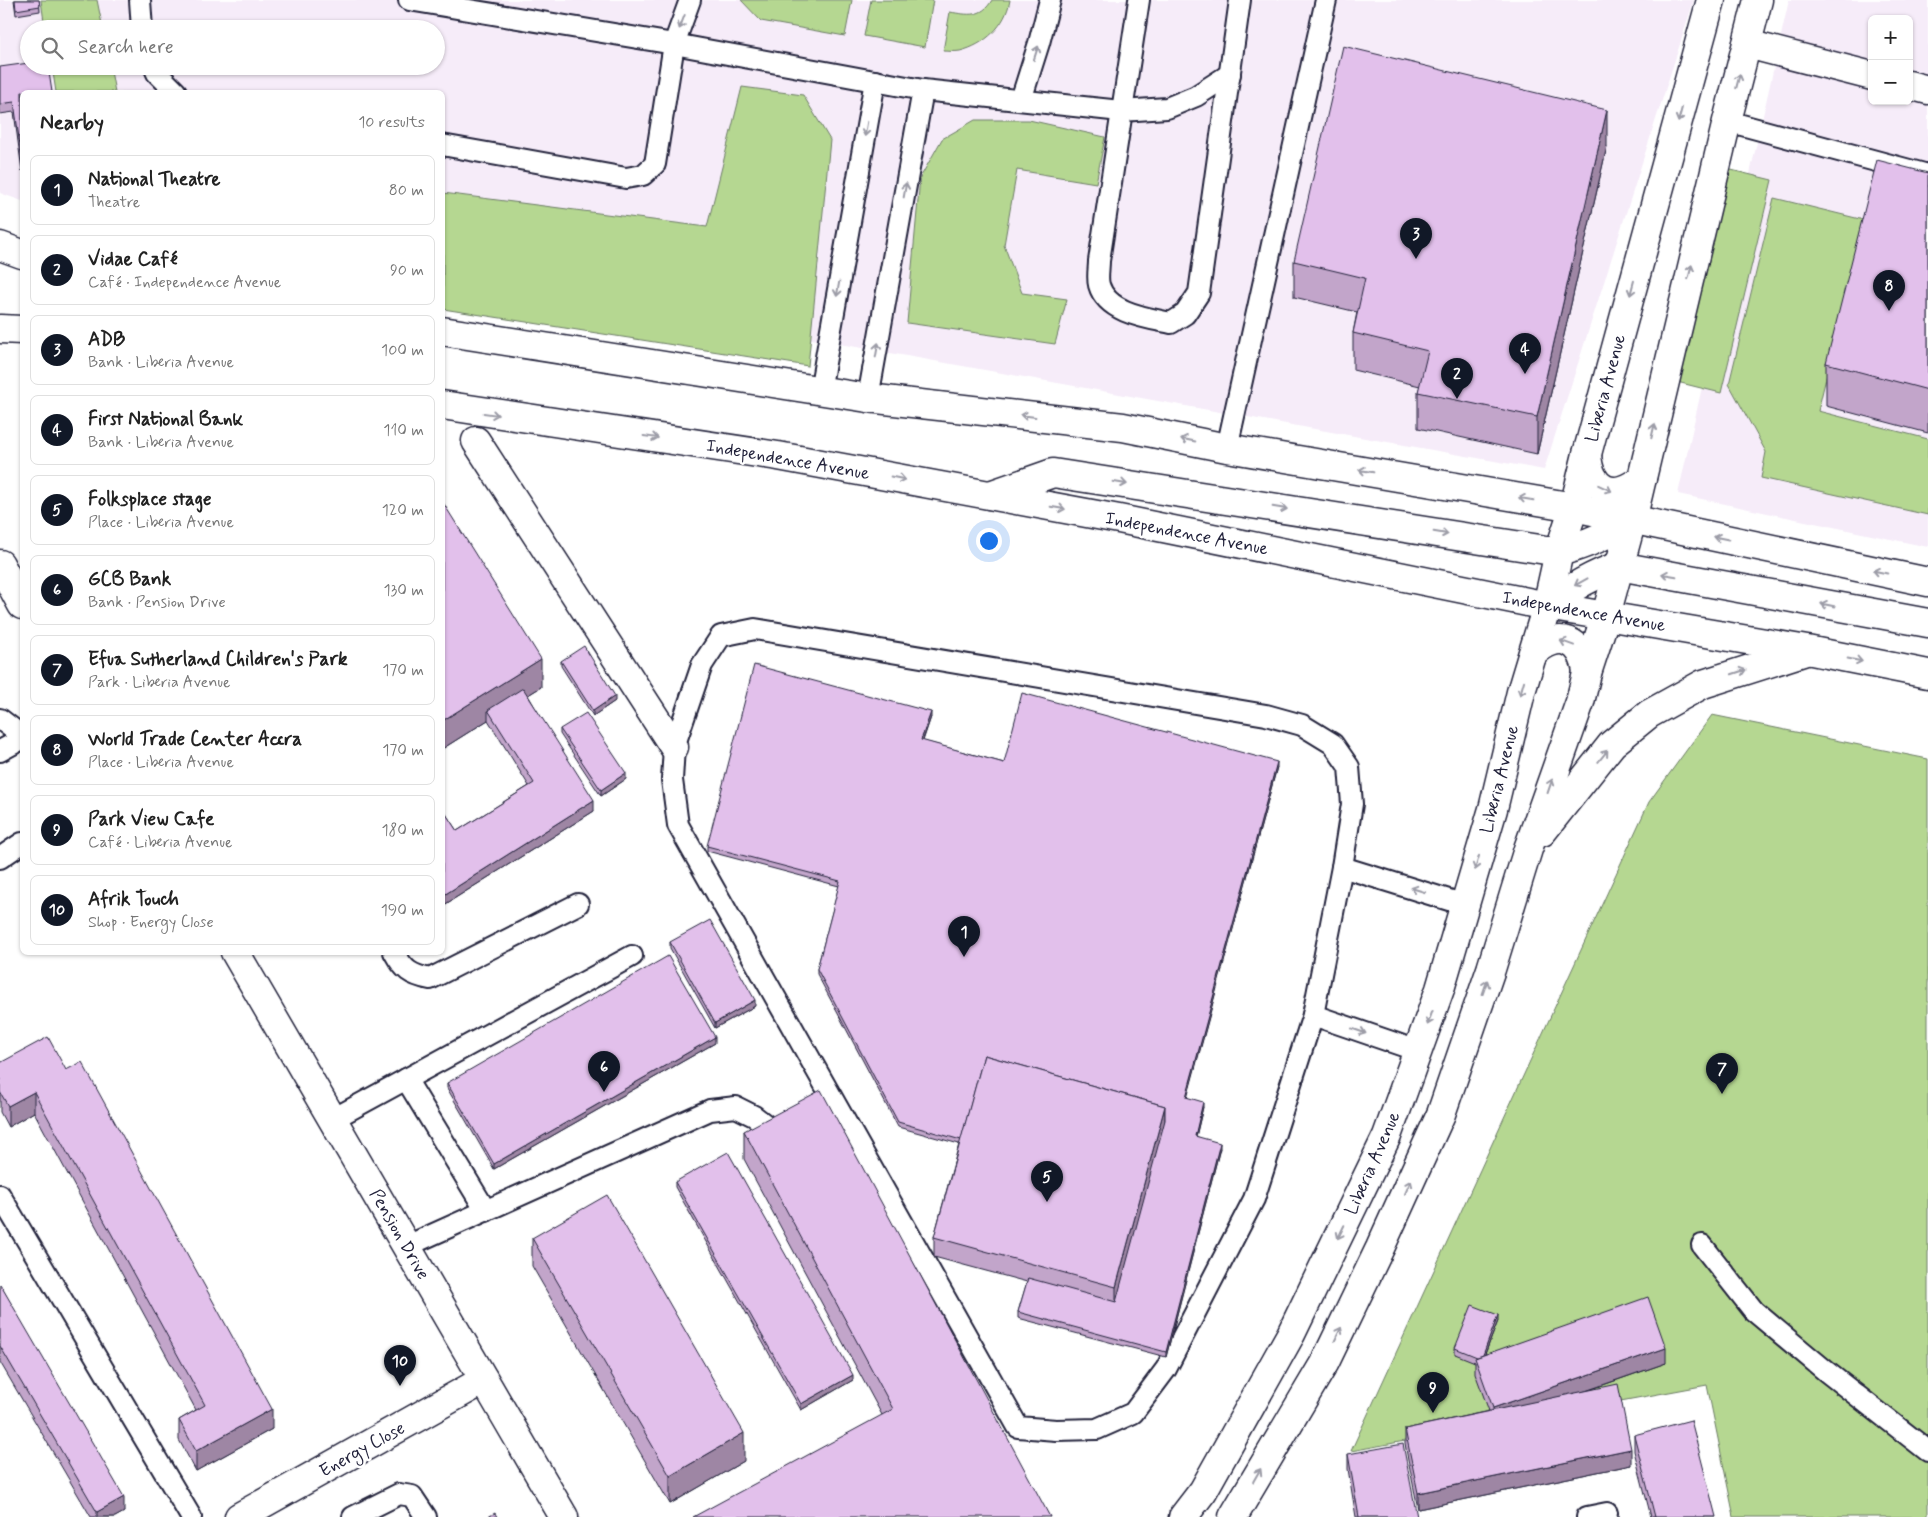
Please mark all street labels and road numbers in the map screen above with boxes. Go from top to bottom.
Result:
street label: Liberia Avenue [1580,332,1632,445]
street label: Independence Avenue [704,434,871,486]
street label: Independence Avenue [1103,506,1270,562]
street label: Independence Avenue [1500,586,1667,638]
street label: Liberia Avenue [1475,723,1525,836]
street label: Liberia Avenue [1339,1108,1406,1219]
street label: Pension Drive [363,1185,435,1284]
street label: Energy Close [315,1416,410,1484]

